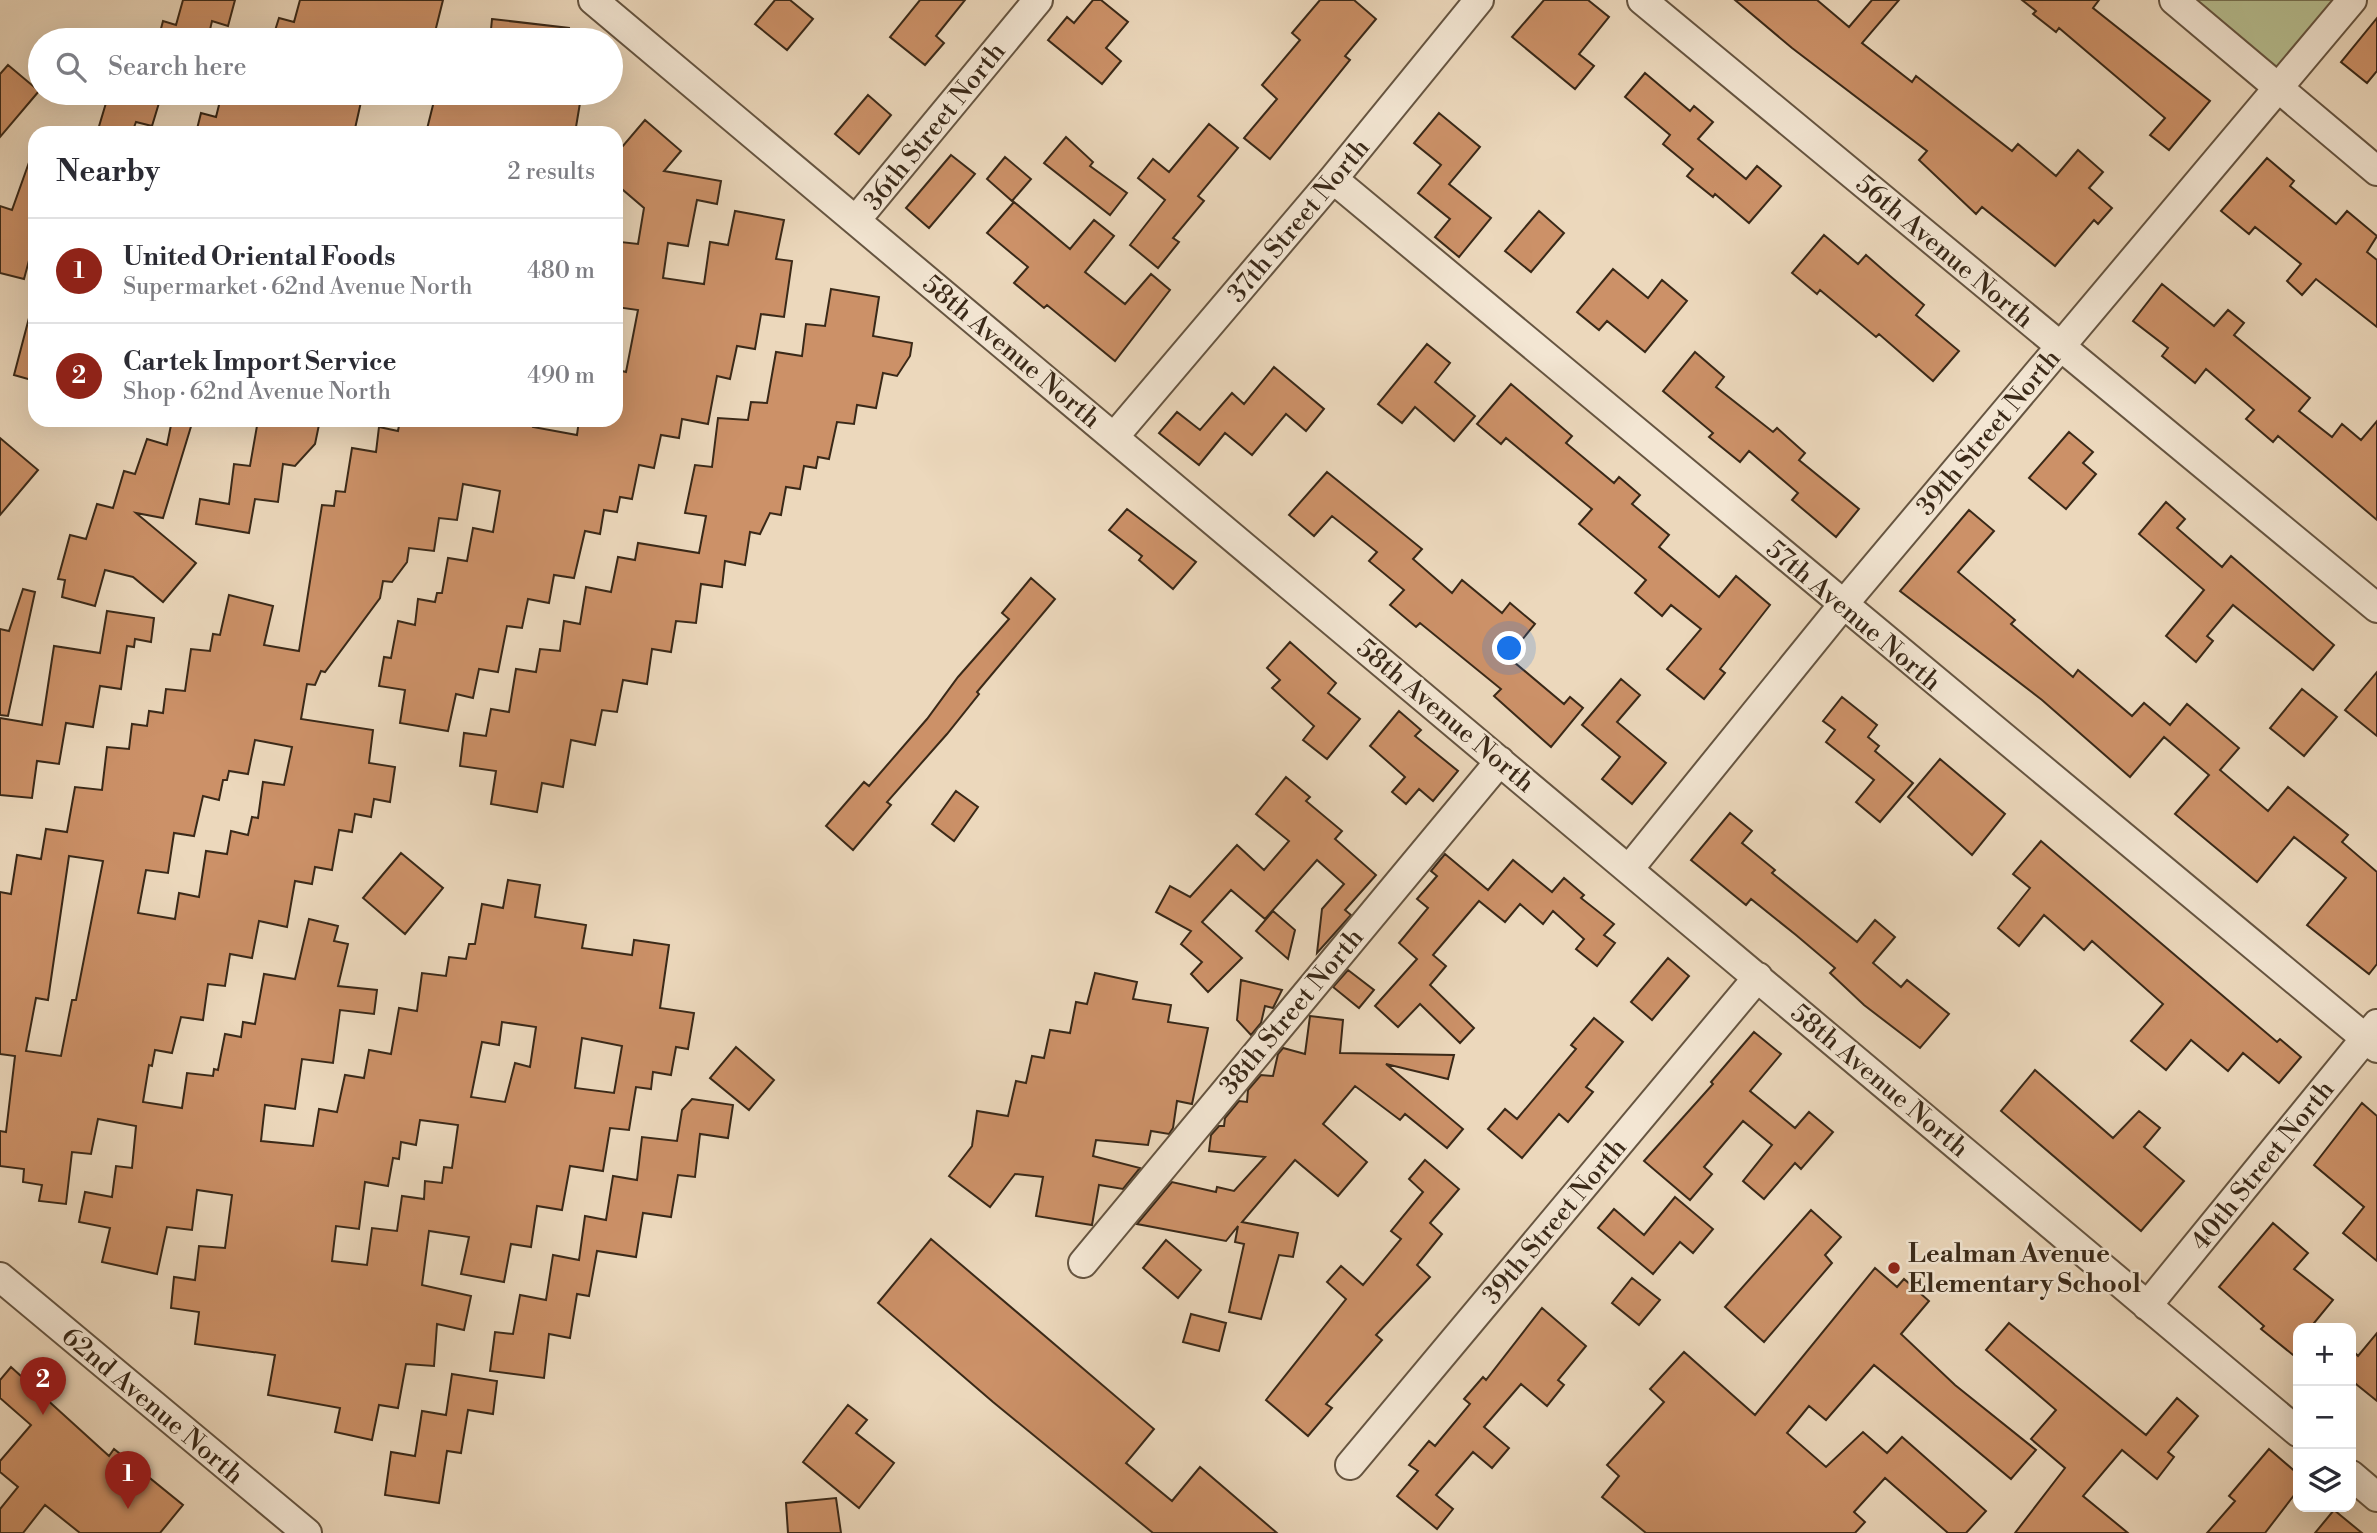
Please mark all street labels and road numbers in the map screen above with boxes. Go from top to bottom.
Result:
street label: 36th Street North [857,36,1012,217]
street label: 37th Street North [1221,132,1377,309]
street label: 56th Avenue North [1849,168,2040,335]
street label: 58th Avenue North [916,268,1107,435]
street label: 39th Street North [1910,343,2068,522]
street label: 57th Avenue North [1759,533,1947,698]
street label: 58th Avenue North [1350,632,1541,799]
street label: 38th Street North [1213,922,1371,1101]
street label: 58th Avenue North [1784,997,1975,1164]
street label: 40th Street North [2184,1074,2341,1257]
street label: 39th Street North [1476,1132,1634,1311]
street label: 62nd Avenue North [55,1320,250,1491]

